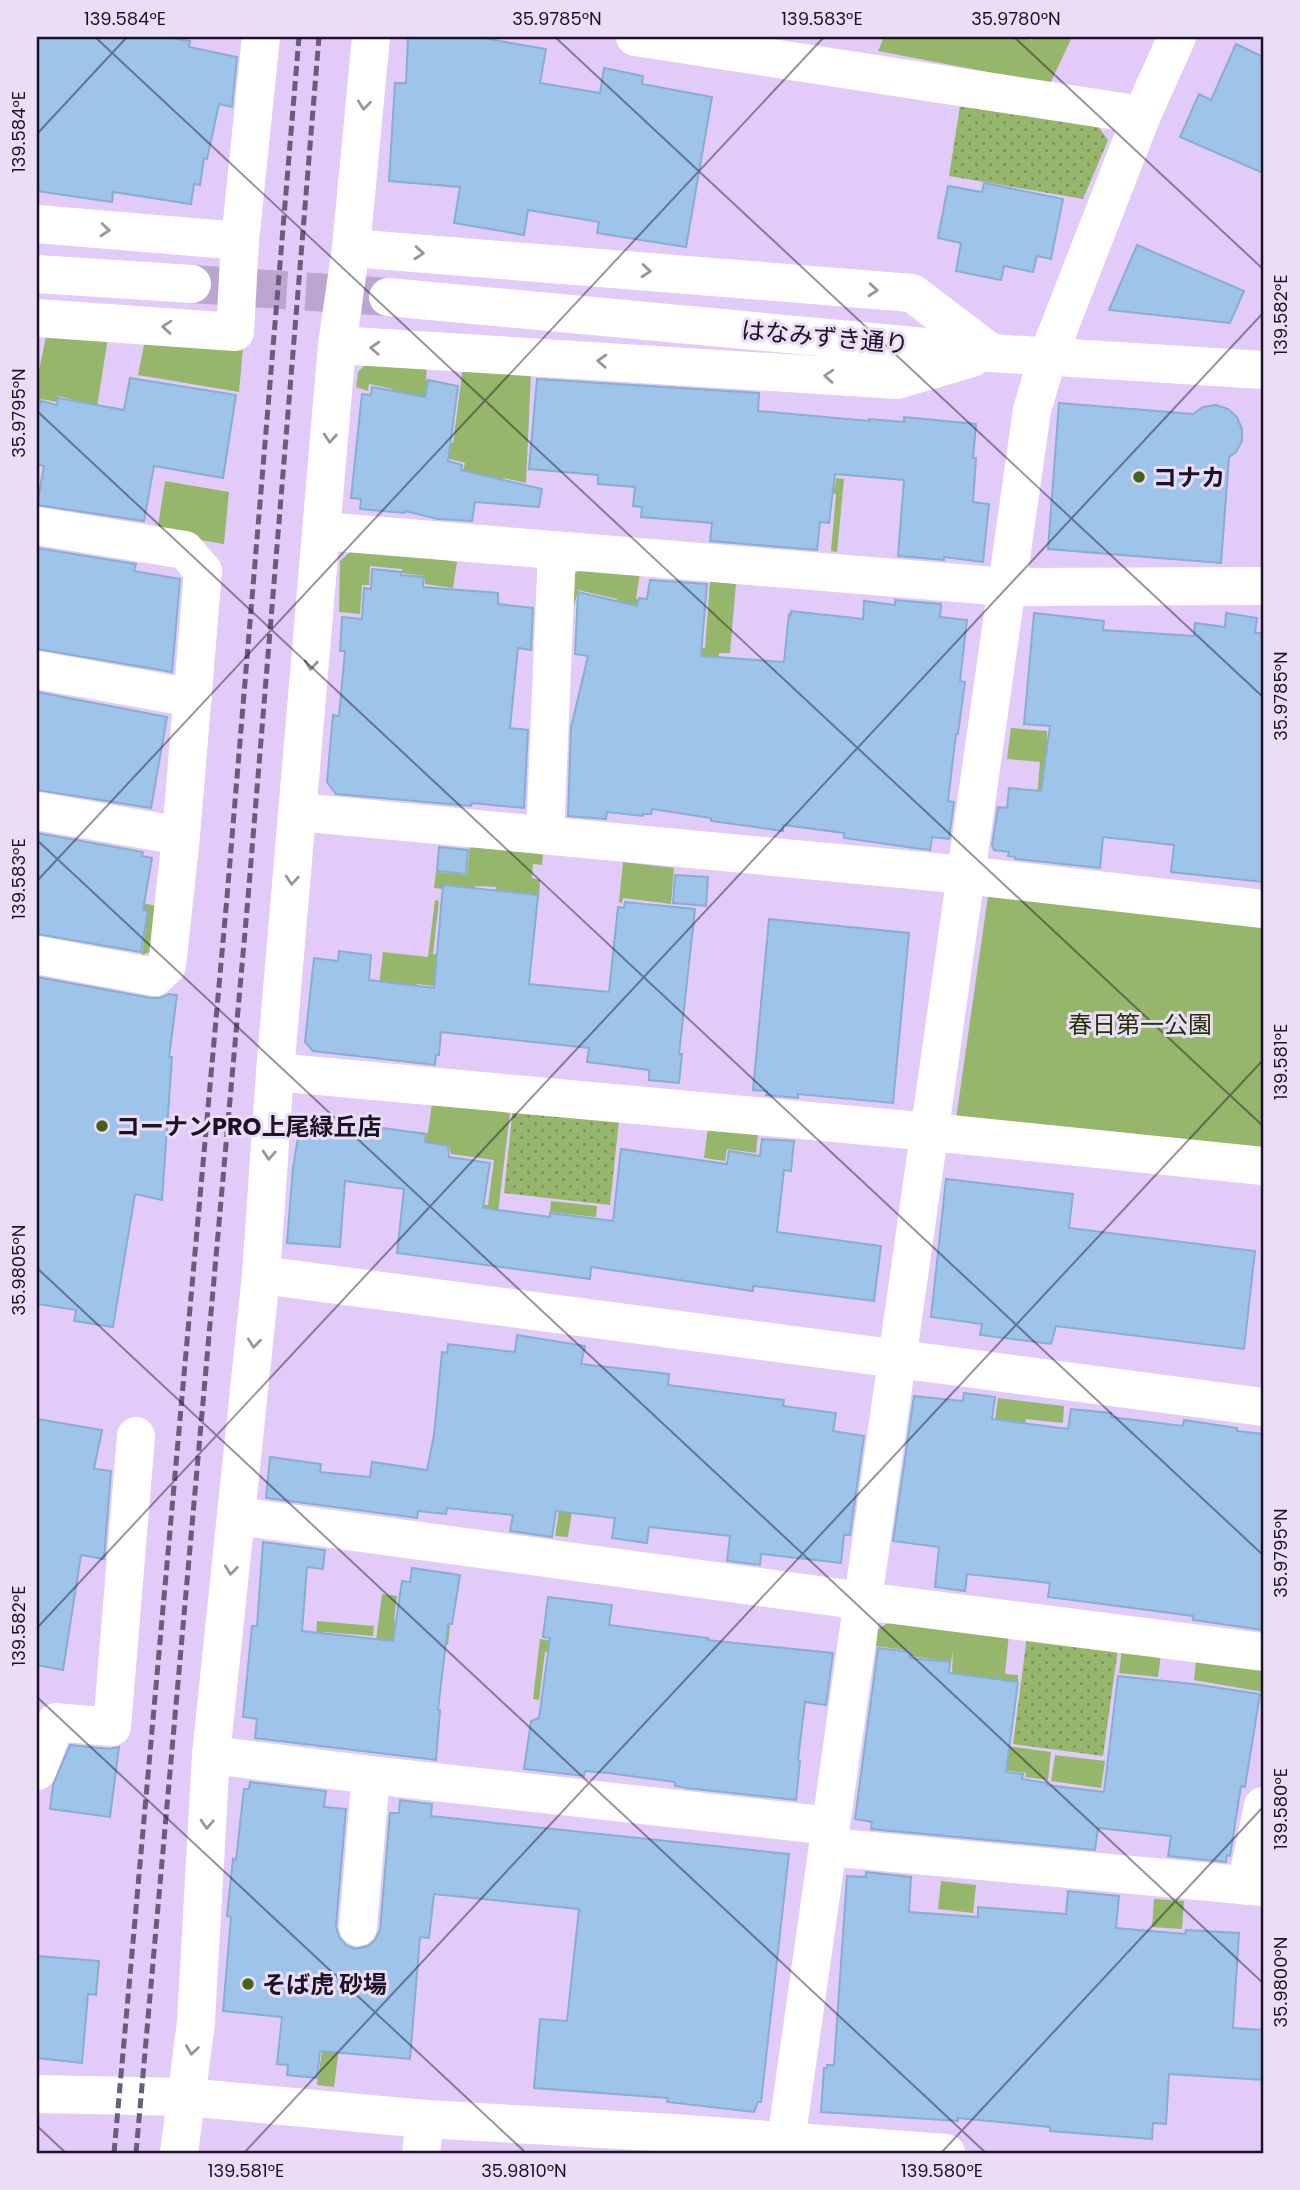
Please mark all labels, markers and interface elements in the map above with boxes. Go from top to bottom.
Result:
text: 139.584°E [84,6,166,31]
text: 35.9785°N [512,6,602,31]
text: 139.583°E [781,6,863,31]
text: 35.9780°N [971,6,1061,31]
text: 139.584°E [6,91,31,173]
one-way arrow [357,99,372,110]
one-way arrow [100,222,111,237]
one-way arrow [414,245,425,260]
one-way arrow [641,263,652,278]
text: 139.582°E [1268,274,1293,356]
one-way arrow [868,282,879,297]
street label: はなみずき通り [740,313,910,361]
one-way arrow [162,320,173,335]
one-way arrow [369,340,380,355]
one-way arrow [596,353,607,368]
text: 35.9795°N [6,368,31,458]
one-way arrow [823,369,834,384]
one-way arrow [322,433,337,444]
place label: コナカ [1153,461,1225,494]
marker: コナカ [1131,469,1147,485]
text: 35.9785°N [1268,651,1293,741]
one-way arrow [304,659,319,670]
text: 139.583°E [6,838,31,920]
one-way arrow [285,875,300,886]
park label: 春日第一公園 [1068,1008,1212,1041]
text: 139.581°E [1268,1024,1293,1100]
place label: コーナンPRO上尾緑丘店 [116,1110,382,1143]
marker: コーナンPRO上尾緑丘店 [94,1118,110,1134]
one-way arrow [262,1150,277,1161]
text: 35.9805°N [6,1224,31,1316]
one-way arrow [247,1338,262,1349]
text: 35.9795°N [1268,1508,1293,1598]
one-way arrow [223,1564,238,1575]
text: 139.582°E [6,1585,31,1667]
text: 139.580°E [1268,1768,1293,1850]
one-way arrow [200,1818,215,1829]
text: 35.9800°N [1268,1936,1293,2028]
place label: そば虎 砂場 [262,1968,387,2001]
marker: そば虎 砂場 [240,1976,256,1992]
one-way arrow [184,2045,199,2056]
text: 139.581°E [208,2158,284,2183]
text: 35.9810°N [481,2158,567,2183]
text: 139.580°E [901,2158,983,2183]

